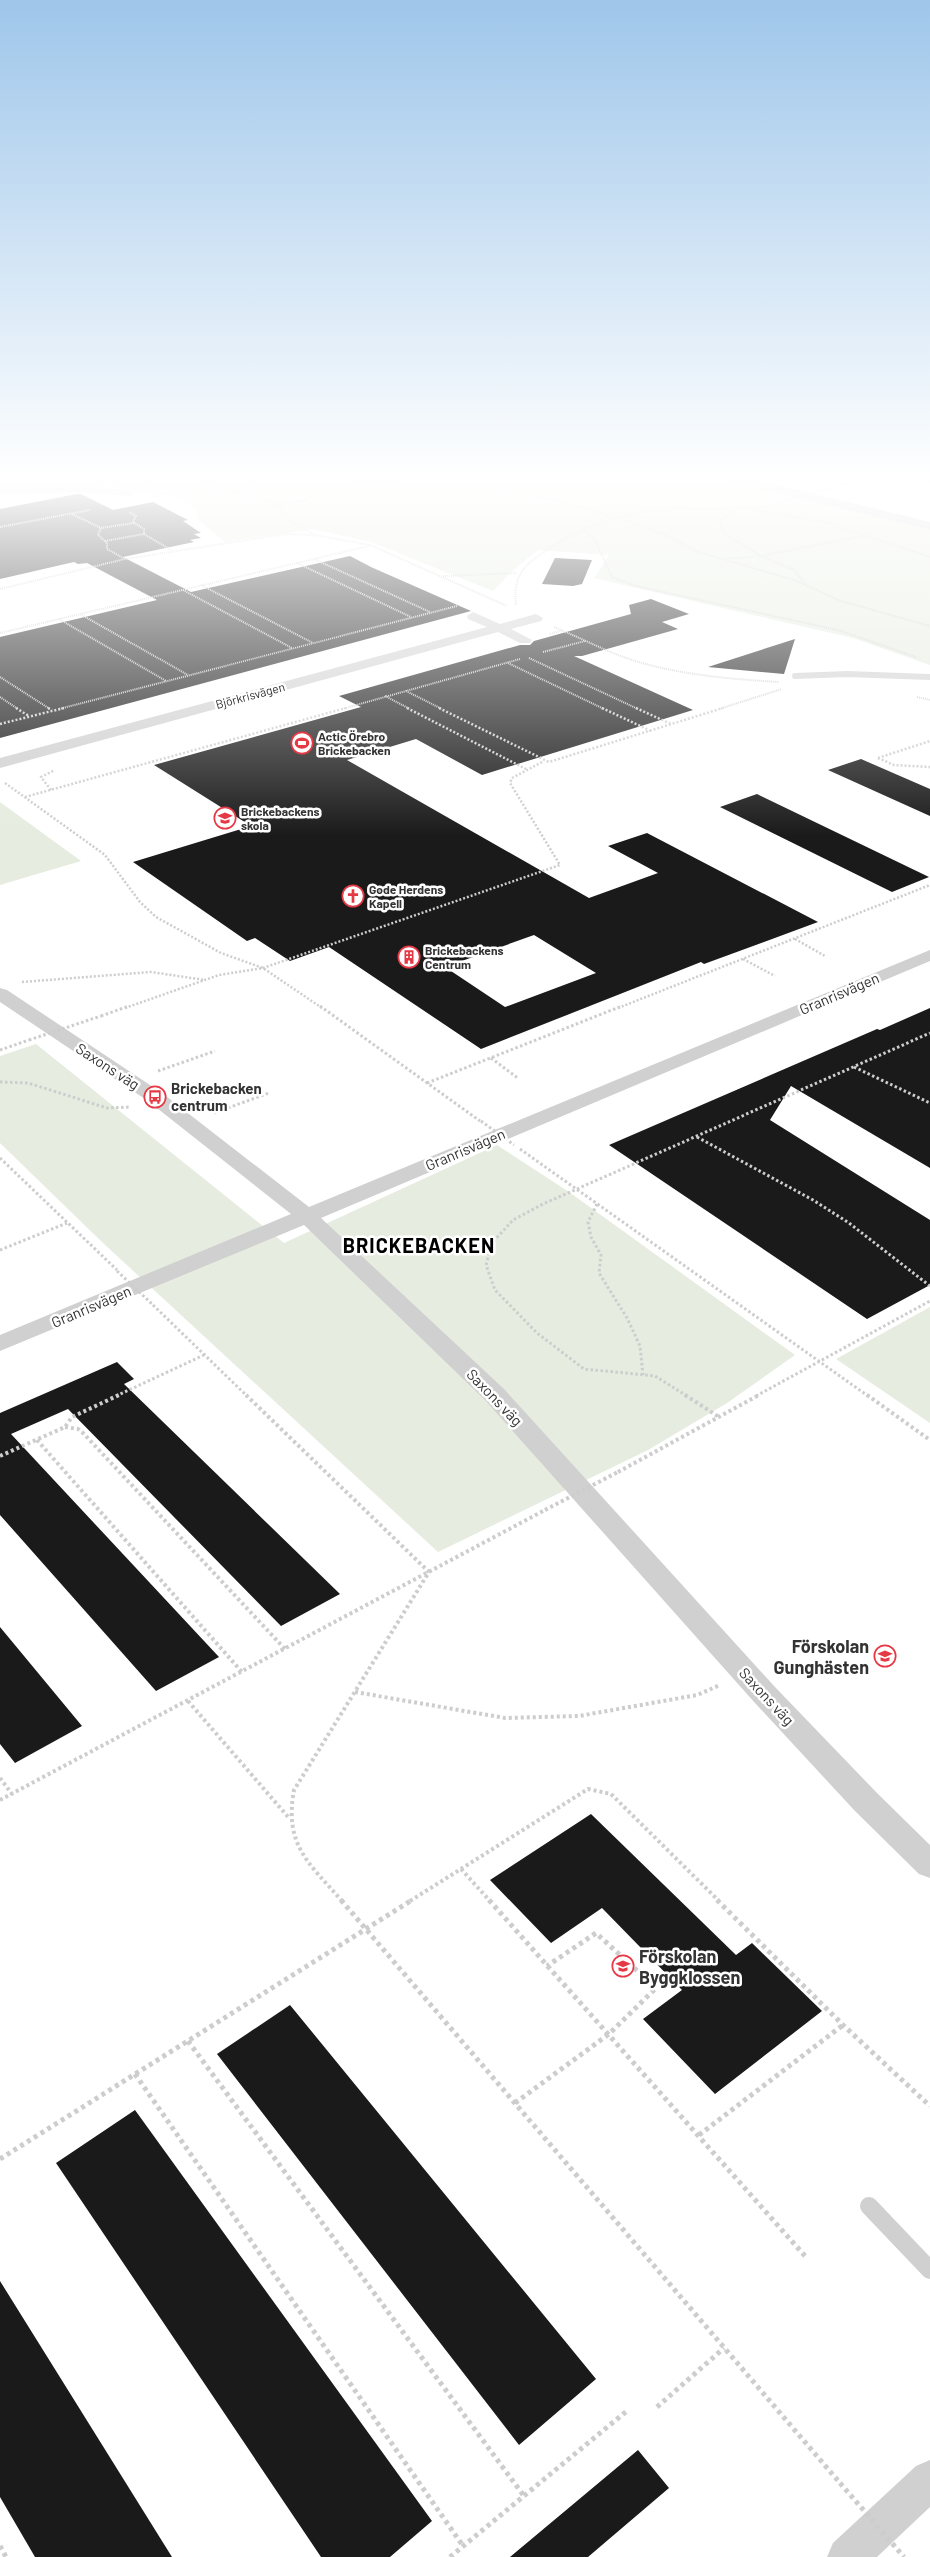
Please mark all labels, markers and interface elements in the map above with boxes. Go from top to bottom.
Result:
street label: Björkrisvägen [214,679,286,711]
place label: Actic Örebro Brickebacken [318,729,390,757]
sports icon: Actic Örebro Brickebacken [290,731,314,755]
place label: Brickebackens skola [241,804,320,832]
school or university icon: Brickebackens skola [213,806,237,830]
place label: Gode Herdens Kapell [369,882,443,910]
church icon: Gode Herdens Kapell [341,884,365,908]
place label: Brickebackens Centrum [425,943,504,971]
building icon: Brickebackens Centrum [397,945,421,969]
street label: Granrisvägen [796,968,882,1018]
street label: Saxons väg [73,1039,143,1093]
place label: Brickebacken centrum [171,1079,262,1114]
bus stop icon: Brickebacken centrum [143,1085,167,1109]
street label: Granrisvägen [422,1124,508,1174]
district label: BRICKEBACKEN [343,1233,495,1257]
street label: Granrisvägen [48,1281,134,1331]
street label: Saxons väg [463,1365,527,1429]
place label: Förskolan Gunghästen [774,1635,869,1678]
school or university icon: Förskolan Gunghästen [873,1644,897,1668]
street label: Saxons väg [736,1663,798,1729]
place label: Förskolan Byggklossen [639,1945,740,1988]
school or university icon: Förskolan Byggklossen [611,1954,635,1978]

